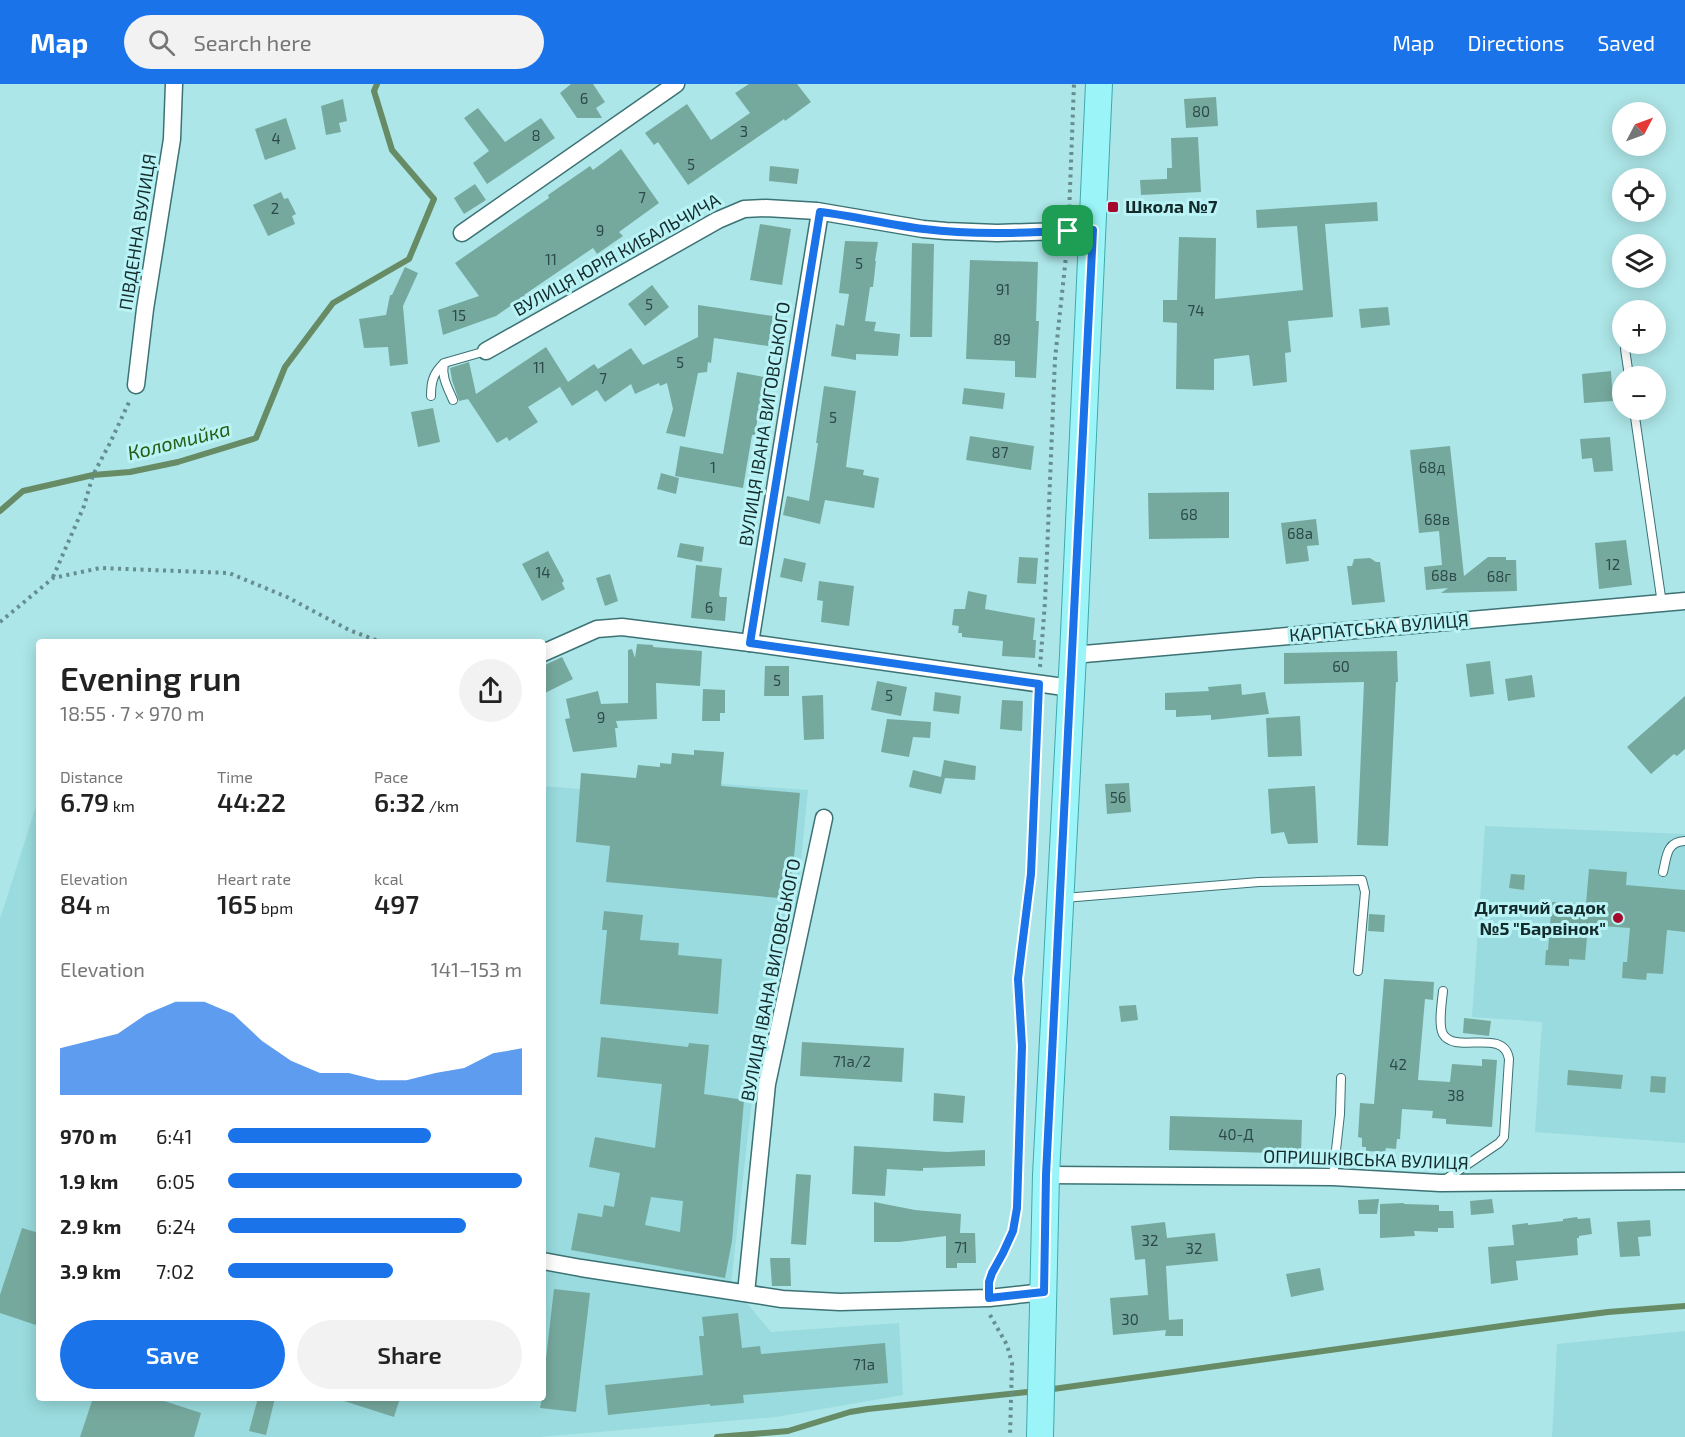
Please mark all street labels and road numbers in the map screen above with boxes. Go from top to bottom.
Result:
street label: ПІВДЕННА ВУЛИЦЯ [114,152,160,312]
street label: ВУЛИЦЯ ЮРІЯ КИБАЛЬЧИЧА [509,188,724,320]
street label: ВУЛИЦЯ ІВАНА ВИГОВСЬКОГО [734,300,794,548]
street label: КАРПАТСЬКА ВУЛИЦЯ [1288,608,1470,646]
street label: ВУЛИЦЯ ІВАНА ВИГОВСЬКОГО [736,856,804,1103]
street label: ОПРИШКІВСЬКА ВУЛИЦЯ [1263,1144,1469,1174]

